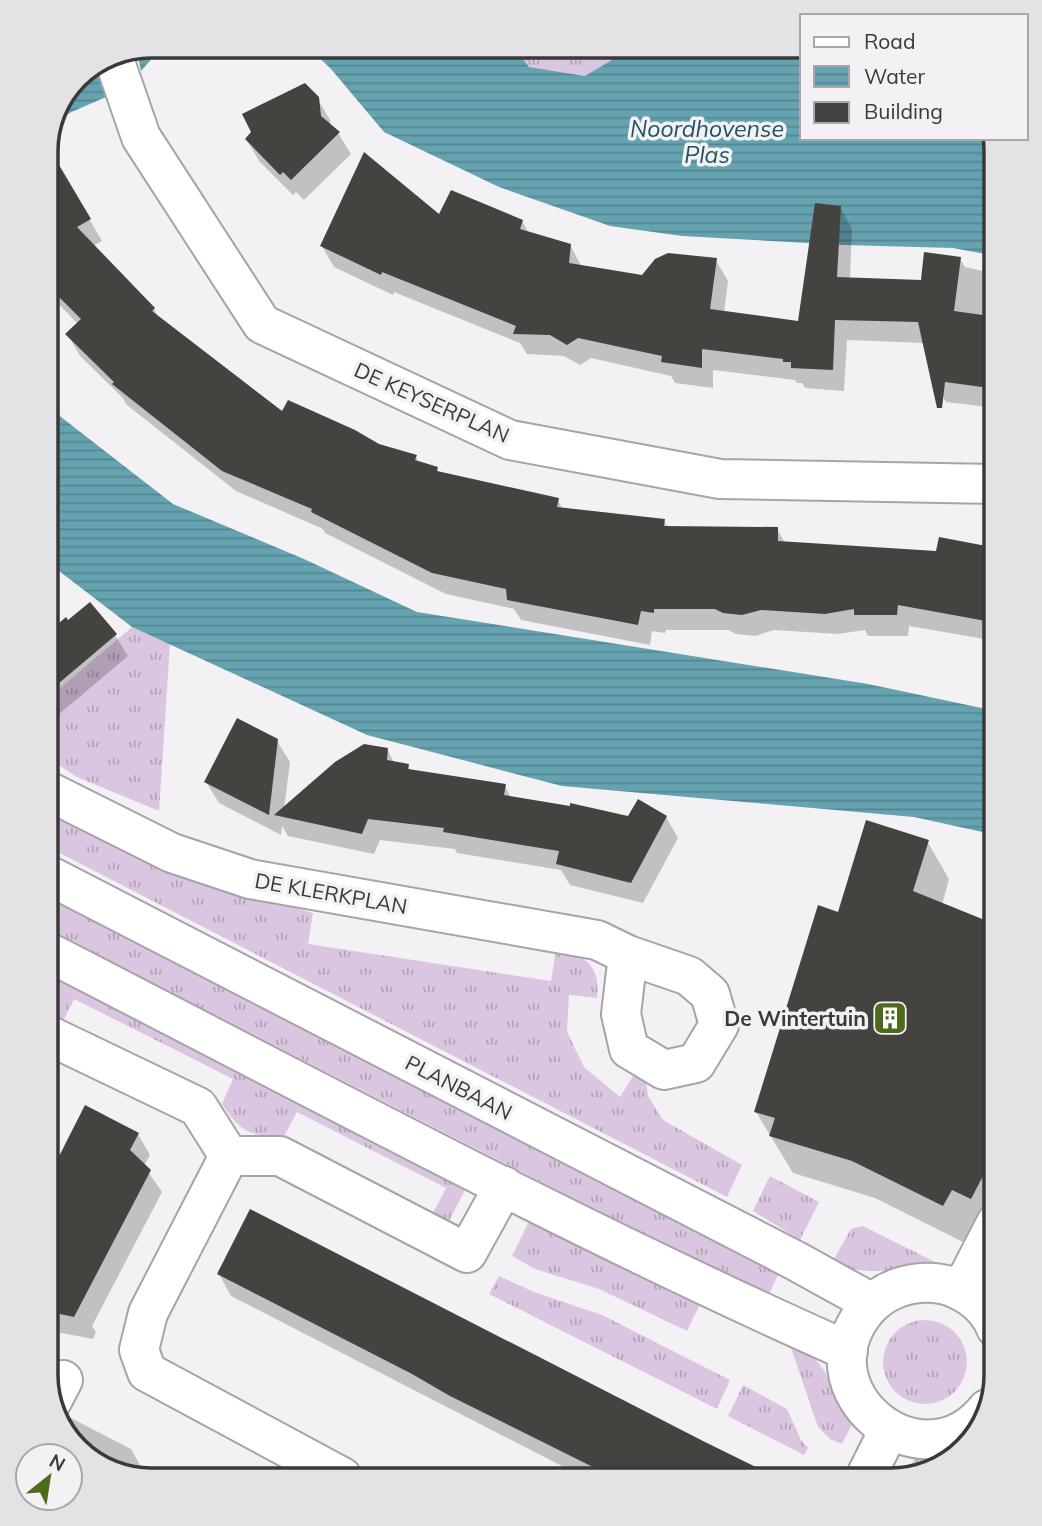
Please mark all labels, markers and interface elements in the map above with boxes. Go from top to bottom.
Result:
legend [800,14,1028,140]
text: Road [864,28,915,54]
text: Water [864,63,925,89]
text: Building [864,98,943,124]
water label: Noordhovense Plas [630,114,784,169]
street label: DE KEYSERPLAN [350,356,514,448]
street label: DE KLERKPLAN [253,867,409,919]
building icon: De Wintertuin [871,999,909,1037]
place label: De Wintertuin [724,1005,866,1031]
street label: PLANBAAN [401,1049,517,1125]
north arrow [14,1442,84,1512]
text: N [45,1448,70,1476]

